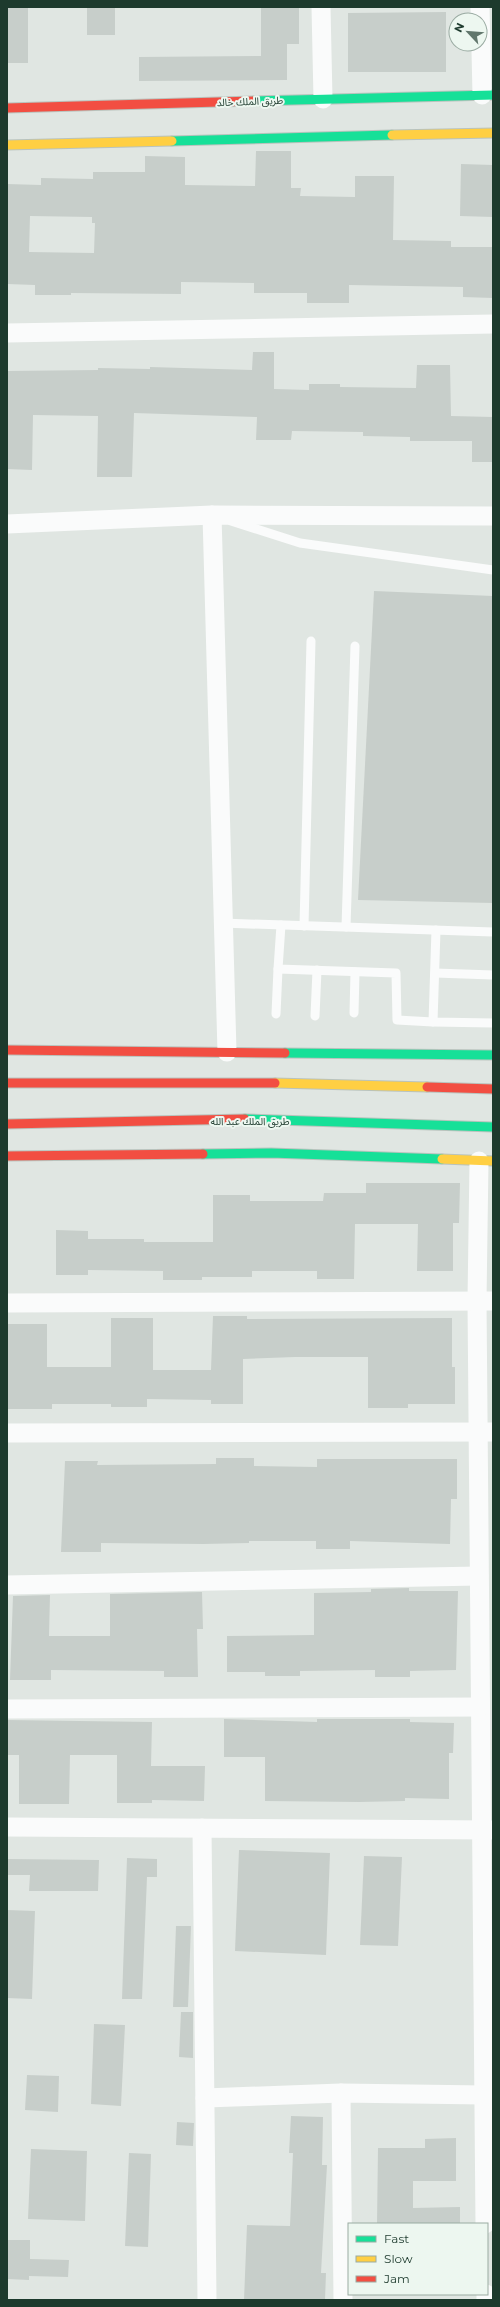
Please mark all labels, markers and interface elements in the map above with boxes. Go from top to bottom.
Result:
north arrow [448,12,488,52]
text: N [451,21,467,35]
street label: طريق الملك خالد [217,94,284,109]
street label: طريق الملك عبد الله [211,1115,290,1128]
legend [348,2223,488,2295]
text: Fast [384,2231,409,2246]
text: Slow [384,2251,413,2266]
text: Jam [383,2271,410,2286]

